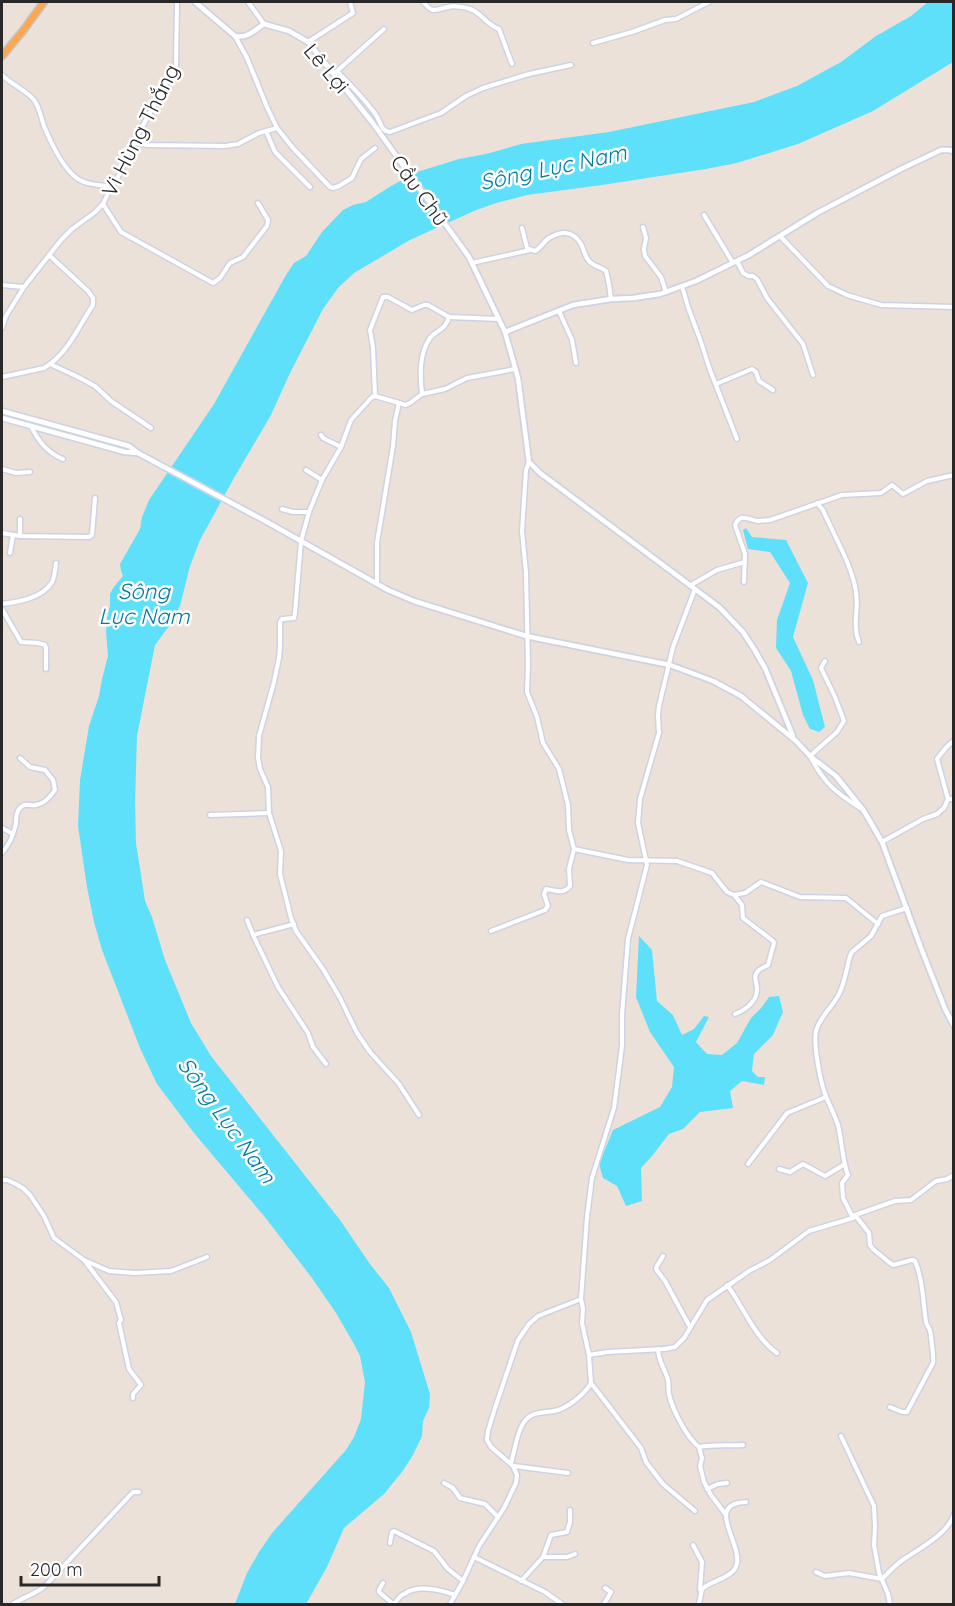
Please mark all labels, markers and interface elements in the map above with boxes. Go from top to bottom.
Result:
street label: Lê Lợi [299,38,355,98]
street label: Vi Hùng Thắng [96,60,184,200]
water label: Sông Lục Nam [477,138,630,196]
street label: Cầu Chũ [386,149,454,231]
water label: Sông Lục Nam [98,577,190,630]
water label: Sông Lục Nam [172,1051,283,1189]
scale bar [21,1549,159,1587]
text: 200 m [30,1558,83,1581]

